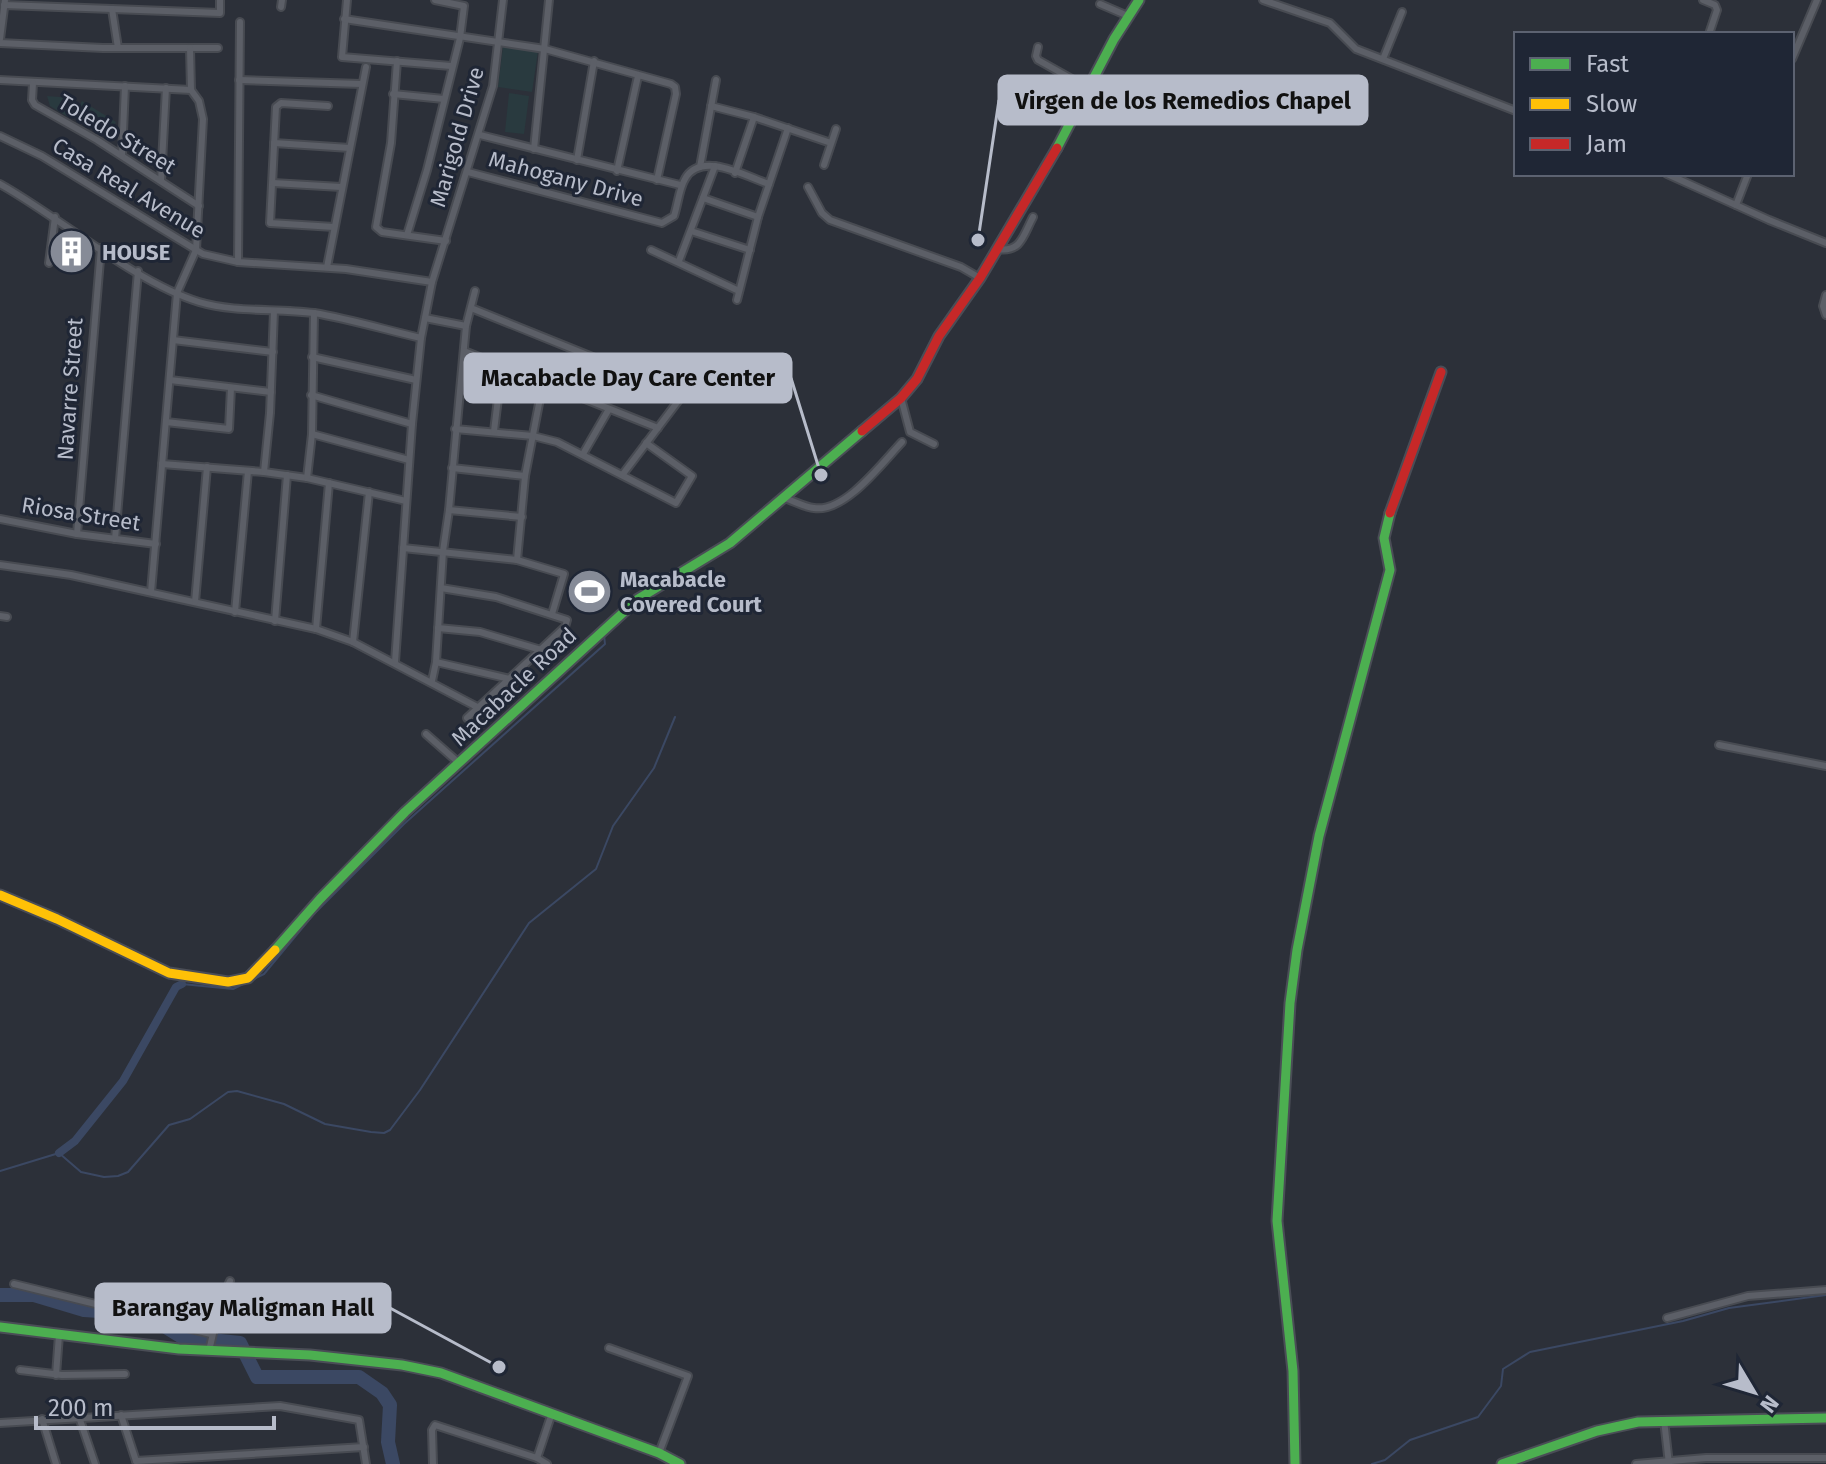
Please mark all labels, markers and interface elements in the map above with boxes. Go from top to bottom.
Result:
legend [1514,32,1794,176]
text: Fast [1586,50,1629,78]
street label: Marigold Drive [424,64,490,210]
callout: Virgen de los Remedios Chapel [999,76,1367,124]
text: Virgen de los Remedios Chapel [1014,87,1352,115]
street label: Toledo Street [53,88,181,180]
text: Slow [1586,90,1637,118]
text: Jam [1586,130,1627,158]
street label: Casa Real Avenue [48,132,210,244]
street label: Mahogany Drive [486,145,646,213]
building icon: HOUSE [47,228,95,276]
place label: HOUSE [102,239,170,266]
street label: Navarre Street [52,317,88,461]
callout: Macabacle Day Care Center [465,354,791,402]
text: Macabacle Day Care Center [481,364,775,392]
street label: Riosa Street [20,491,142,537]
place label: Macabacle Covered Court [620,566,762,618]
sports icon: Macabacle Covered Court [565,568,613,616]
street label: Macabacle Road [446,622,582,752]
callout: Barangay Maligman Hall [96,1284,390,1332]
text: Barangay Maligman Hall [112,1294,375,1322]
north arrow [1714,1352,1794,1432]
scale bar [36,1380,274,1430]
text: N [1754,1390,1784,1418]
text: 200 m [48,1394,114,1422]

